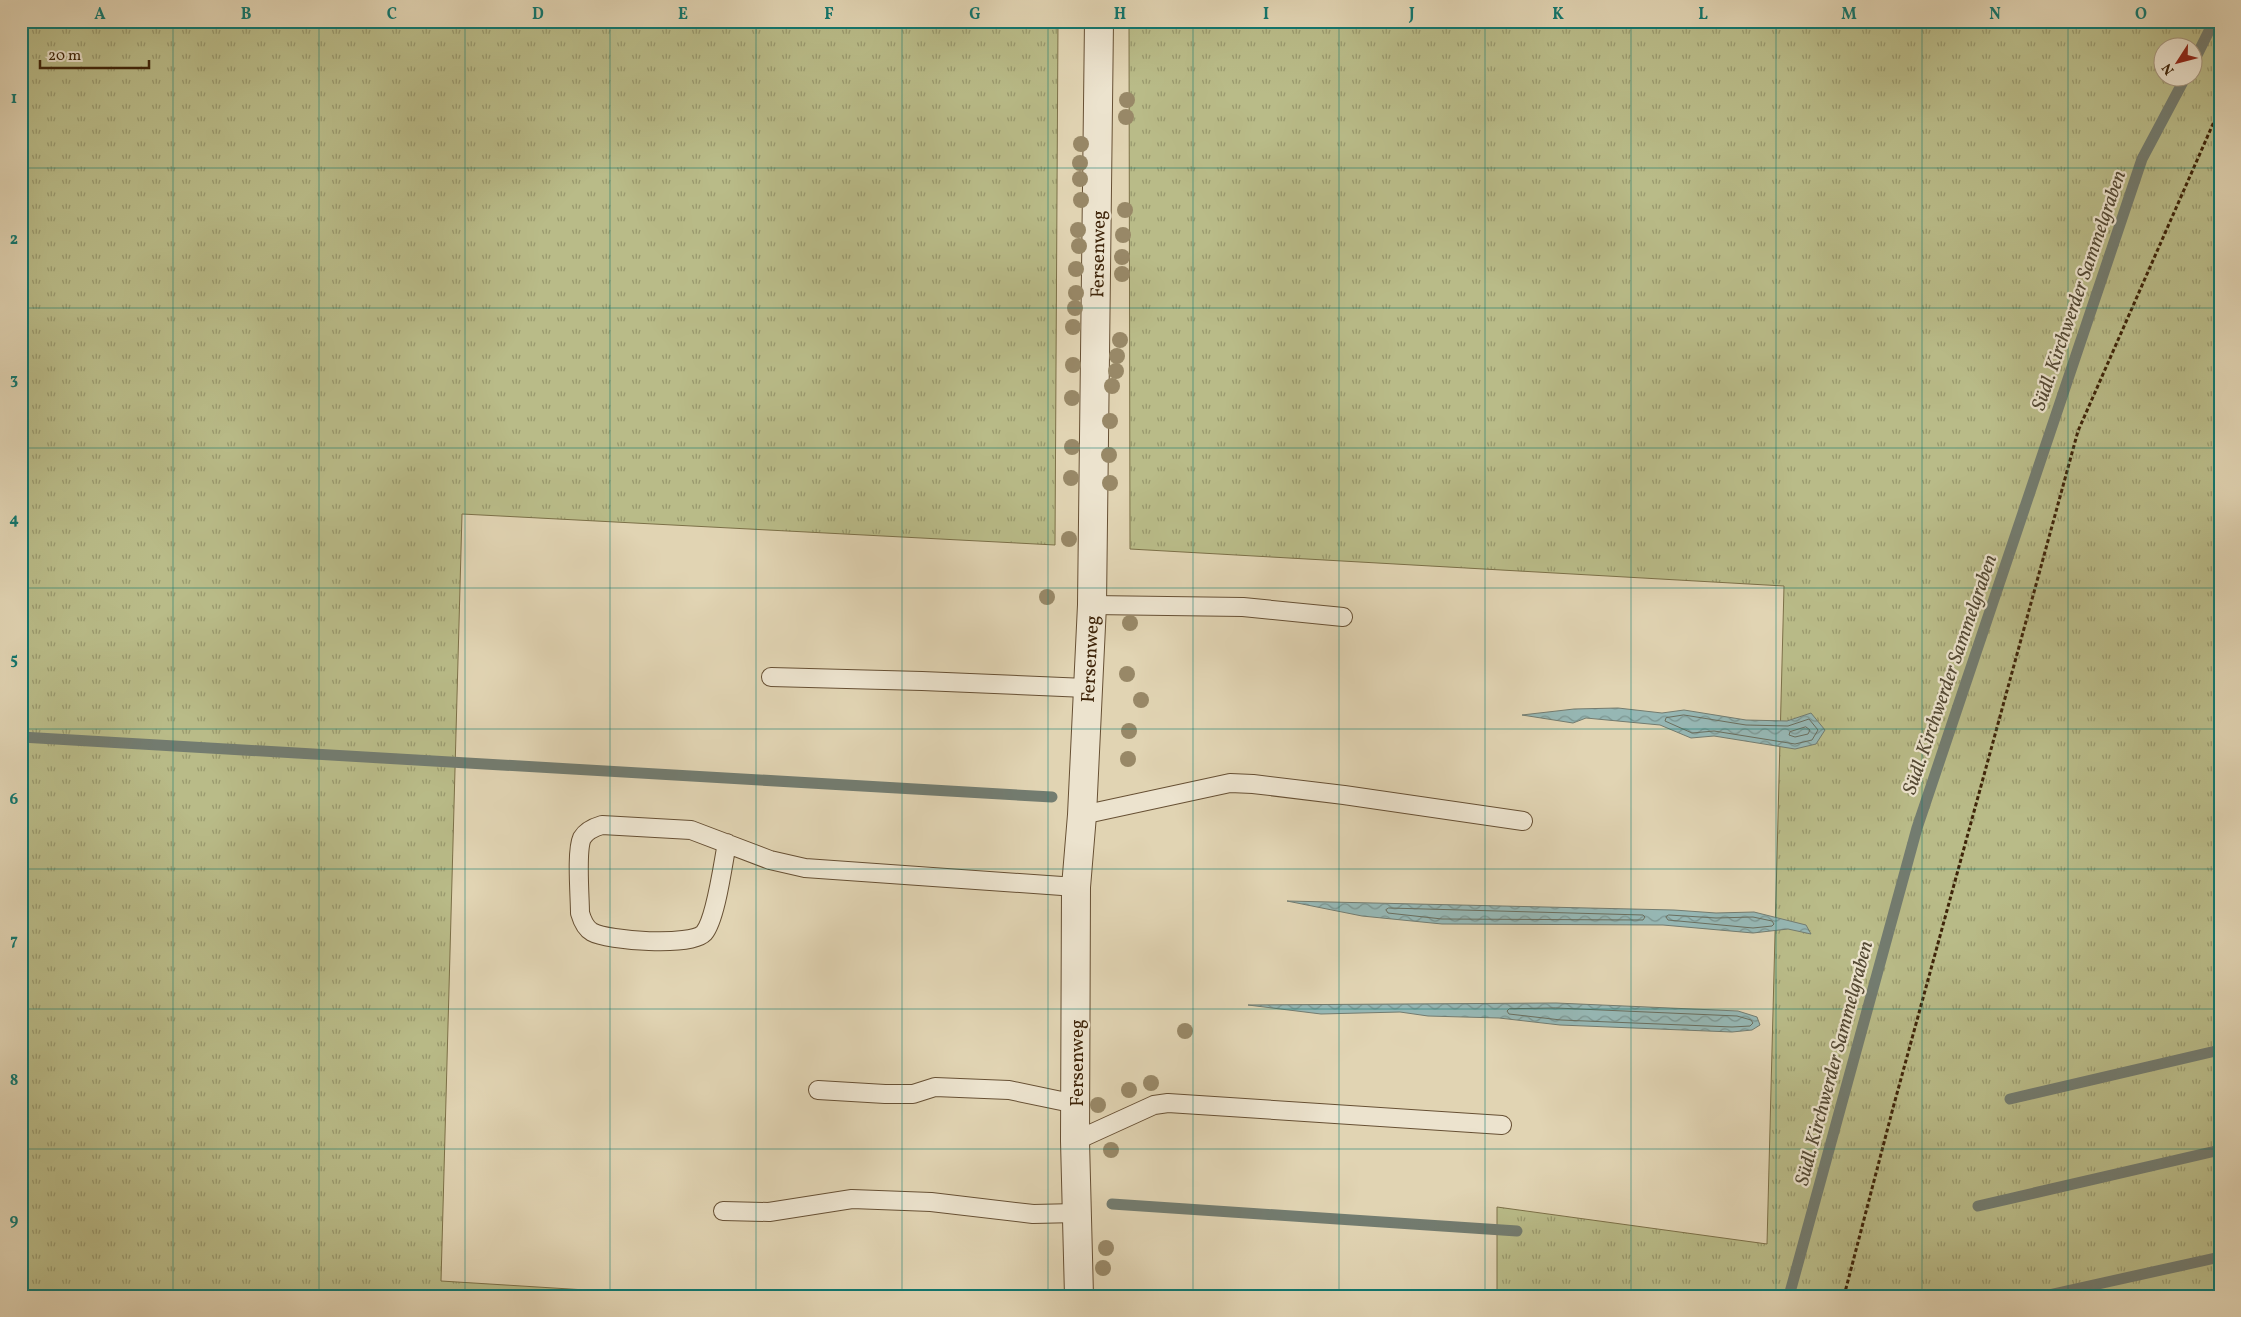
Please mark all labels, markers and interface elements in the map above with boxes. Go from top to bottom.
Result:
text: A [94,4,106,26]
text: B [241,4,252,26]
text: C [387,4,397,26]
text: D [532,4,544,26]
text: E [678,4,688,26]
text: F [824,4,834,26]
text: G [969,4,981,26]
text: H [1114,4,1126,26]
text: I [1263,4,1269,26]
text: J [1408,4,1415,26]
text: K [1552,4,1564,26]
text: L [1698,4,1708,26]
text: M [1841,4,1857,26]
text: N [1989,4,2001,26]
text: O [2135,4,2147,26]
scale bar [40,38,149,70]
north arrow [2154,38,2204,88]
text: 20 m [48,46,81,67]
text: N [2158,59,2179,78]
text: 1 [11,88,17,110]
water label: Südl. Kirchwerder Sammelgraben [2026,167,2134,414]
street label: Fersenweg [1085,210,1113,298]
text: 2 [10,229,18,251]
text: 3 [10,369,18,391]
text: 4 [9,509,19,531]
water label: Südl. Kirchwerder Sammelgraben [1897,551,2005,798]
street label: Fersenweg [1076,615,1106,704]
text: 5 [10,649,18,671]
text: 6 [10,789,19,811]
text: 7 [10,930,18,952]
water label: Südl. Kirchwerder Sammelgraben [1789,938,1881,1189]
street label: Fersenweg [1065,1019,1091,1107]
text: 8 [10,1070,18,1092]
text: 9 [10,1210,19,1232]

